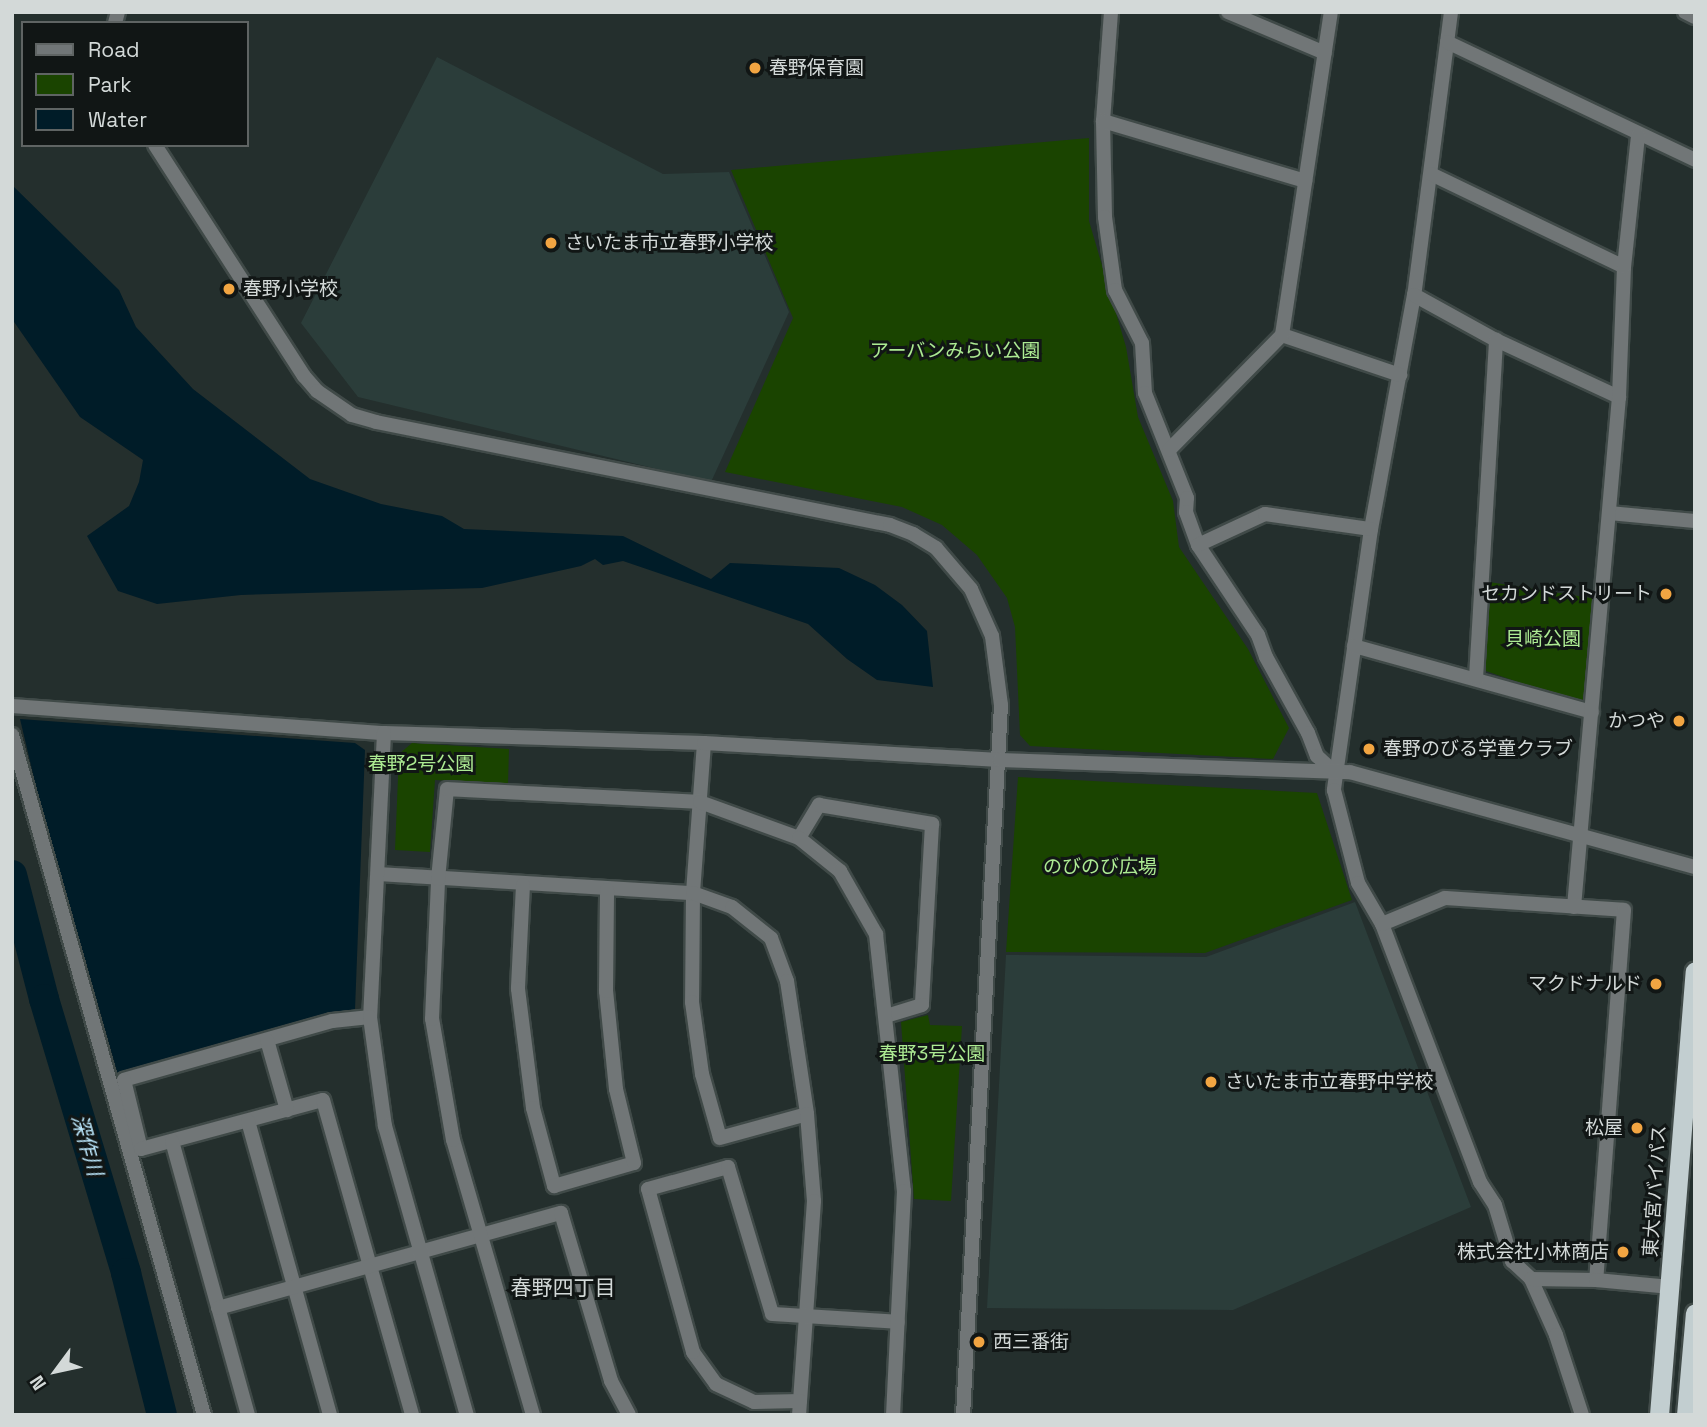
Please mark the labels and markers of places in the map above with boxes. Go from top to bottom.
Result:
place label: 春野保育園 [769,57,864,79]
marker: 春野保育園 [747,60,763,76]
place label: さいたま市立春野小学校 [565,232,774,254]
marker: さいたま市立春野小学校 [543,235,559,251]
place label: 春野小学校 [243,278,338,300]
marker: 春野小学校 [221,281,237,297]
place label: セカンドストリート [1481,583,1652,605]
marker: セカンドストリート [1658,586,1674,602]
place label: かつや [1608,710,1665,732]
marker: かつや [1671,713,1687,729]
place label: 春野のびる学童クラブ [1383,738,1573,760]
marker: 春野のびる学童クラブ [1361,741,1377,757]
place label: マクドナルド [1528,973,1642,995]
marker: マクドナルド [1648,976,1664,992]
place label: さいたま市立春野中学校 [1225,1071,1434,1093]
marker: さいたま市立春野中学校 [1203,1074,1219,1090]
place label: 松屋 [1585,1117,1623,1139]
marker: 松屋 [1629,1120,1645,1136]
place label: 株式会社小林商店 [1457,1241,1609,1263]
marker: 株式会社小林商店 [1615,1244,1631,1260]
place label: 西三番街 [993,1331,1069,1353]
marker: 西三番街 [971,1334,987,1350]

